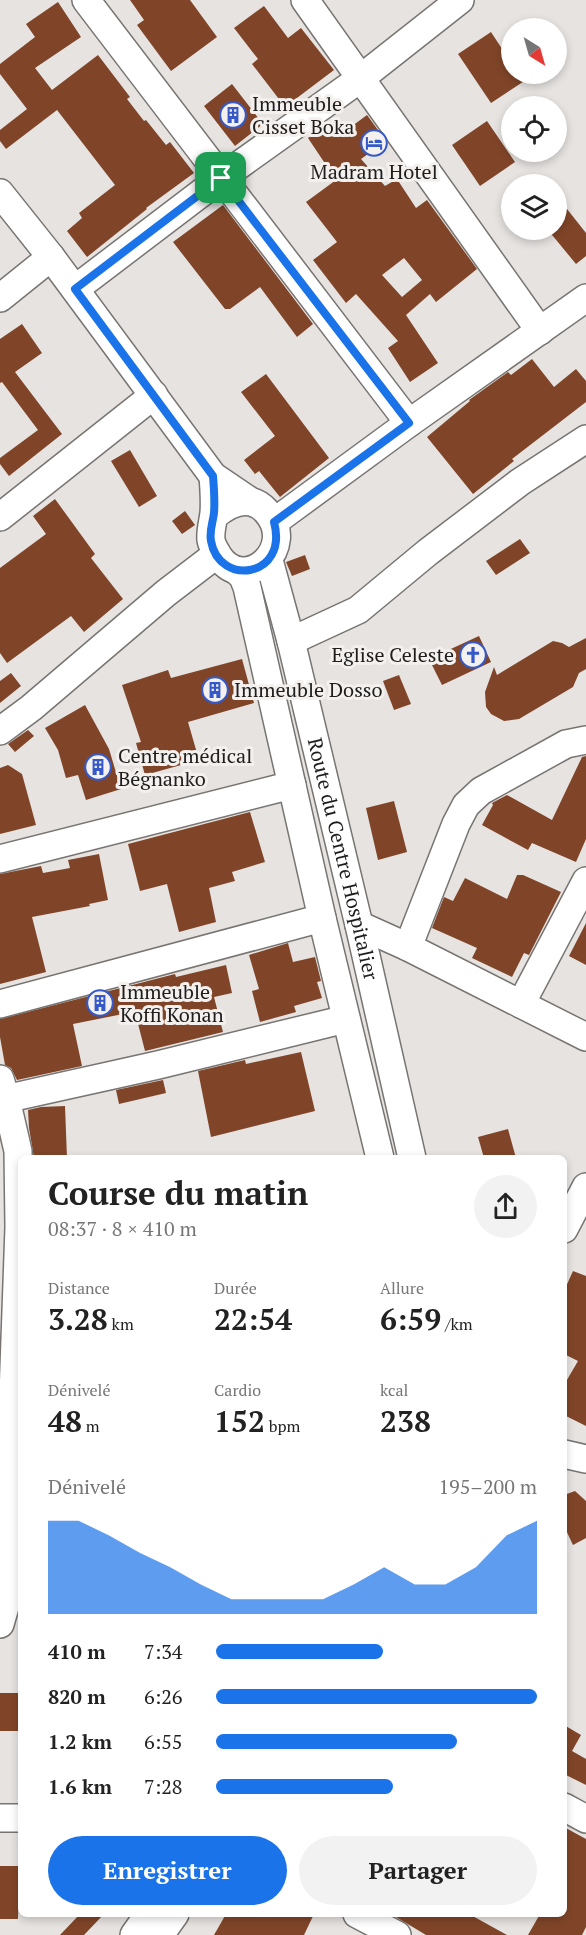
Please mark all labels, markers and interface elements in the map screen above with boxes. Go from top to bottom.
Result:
north arrow [501,18,567,84]
map controls [501,18,567,240]
place label: Immeuble Cisset Boka [252,90,354,140]
button: locate [501,96,567,162]
building icon: Immeuble Cisset Boka [218,100,248,130]
hotel icon: Madram Hotel [359,128,389,158]
pin [195,152,246,203]
place label: Madram Hotel [310,158,438,185]
icon: arrive [204,161,237,194]
button: layers [501,174,567,240]
church icon: Eglise Celeste [458,640,488,670]
place label: Eglise Celeste [332,641,454,668]
building icon: Immeuble Dosso [200,675,230,705]
place label: Immeuble Dosso [234,676,383,703]
street label: Route du Centre Hospitalier [302,735,385,983]
place label: Centre médical Bégnanko [118,742,252,792]
building icon: Centre médical Bégnanko [83,752,113,782]
place label: Immeuble Koffi Konan [120,978,224,1028]
building icon: Immeuble Koffi Konan [85,988,115,1018]
text: Course du matin [48,1171,308,1214]
button: share [474,1175,537,1238]
text: 08:37 · 8 × 410 m [48,1215,197,1242]
text: Distance [48,1277,110,1299]
text: Durée [214,1277,257,1299]
text: Allure [380,1277,424,1299]
text: 3.28 [48,1299,108,1339]
text: 22:54 [214,1299,292,1339]
text: 6:59 [380,1299,441,1339]
text: km [108,1313,134,1335]
text: /km [441,1313,473,1335]
text: Dénivelé [48,1379,110,1401]
text: Cardio [214,1379,261,1401]
text: kcal [380,1379,408,1401]
text: 48 [48,1401,82,1441]
text: 152 [214,1401,265,1441]
text: 238 [380,1401,431,1441]
text: m [82,1415,100,1437]
text: bpm [265,1415,300,1437]
text: Dénivelé [48,1473,126,1500]
text: 195–200 m [438,1473,537,1500]
text: 410 m [48,1638,106,1665]
text: 7:34 [144,1638,183,1665]
text: 820 m [48,1683,106,1710]
text: 6:26 [144,1683,183,1710]
text: 1.2 km [48,1728,112,1755]
text: 6:55 [144,1728,183,1755]
text: 1.6 km [48,1773,112,1800]
text: 7:28 [144,1773,183,1800]
button: Enregistrer [48,1836,287,1905]
button: Partager [299,1836,537,1905]

